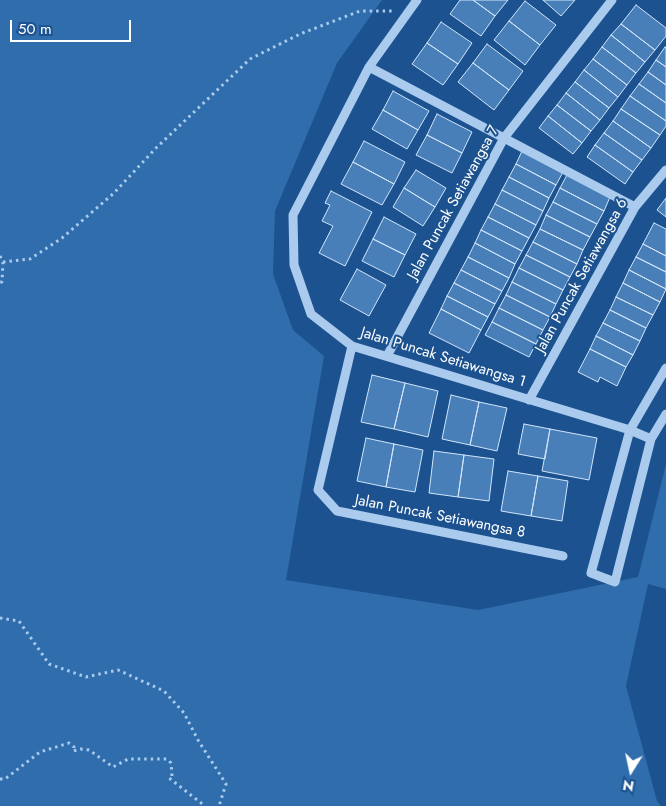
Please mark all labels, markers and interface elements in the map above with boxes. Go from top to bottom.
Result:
scale bar [12,10,134,42]
text: 50 m [18,18,52,40]
street label: Jalan Puncak Setiawangsa 7 [404,123,504,283]
street label: Jalan Puncak Setiawangsa 6 [532,196,632,356]
street label: Jalan Puncak Setiawangsa 1 [358,324,528,392]
street label: Jalan Puncak Setiawangsa 8 [353,492,527,542]
north arrow [606,746,656,796]
text: N [621,775,636,797]

